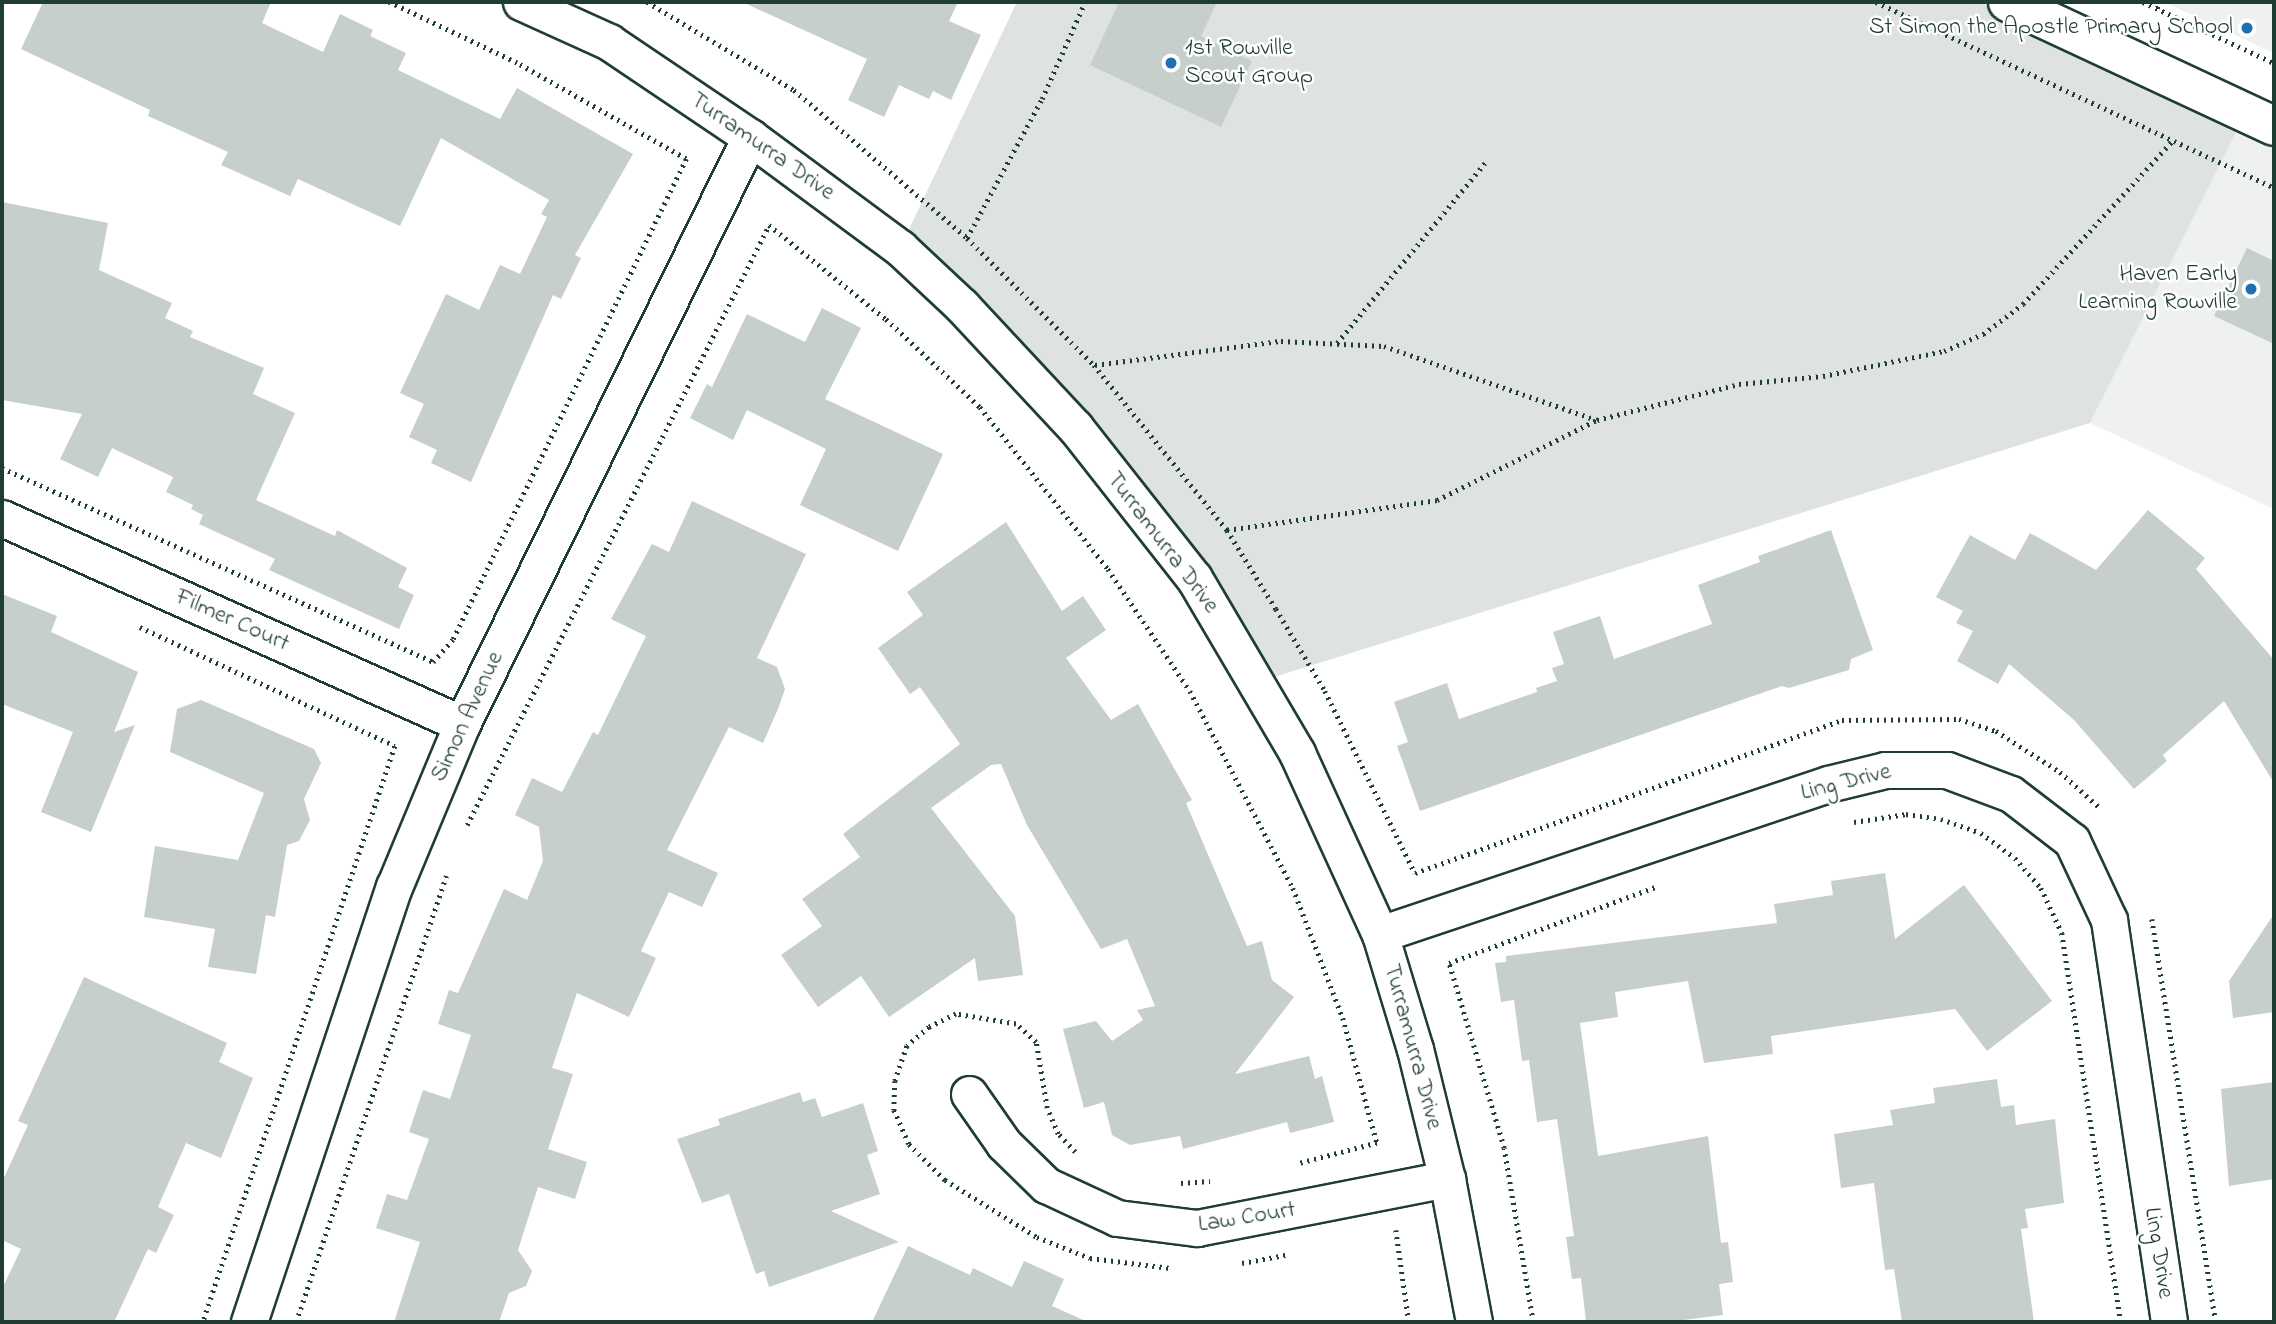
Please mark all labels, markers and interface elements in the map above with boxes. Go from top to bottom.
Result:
place label: St Simon the Apostle Primary School [1869,14,2233,42]
marker: St Simon the Apostle Primary School [2239,20,2255,36]
place label: 1st Rowville Scout Group [1185,35,1313,91]
marker: 1st Rowville Scout Group [1163,55,1179,71]
street label: Turramurra Drive [684,86,840,208]
place label: Haven Early Learning Rowville [2078,261,2237,317]
marker: Haven Early Learning Rowville [2243,281,2259,297]
street label: Turramurra Drive [1099,466,1225,620]
street label: Filmer Court [171,583,293,659]
street label: Simon Avenue [425,647,511,787]
street label: Ling Drive [1798,758,1894,808]
street label: Turramurra Drive [1376,961,1448,1133]
street label: Law Court [1196,1196,1298,1240]
street label: Ling Drive [2137,1205,2179,1301]

